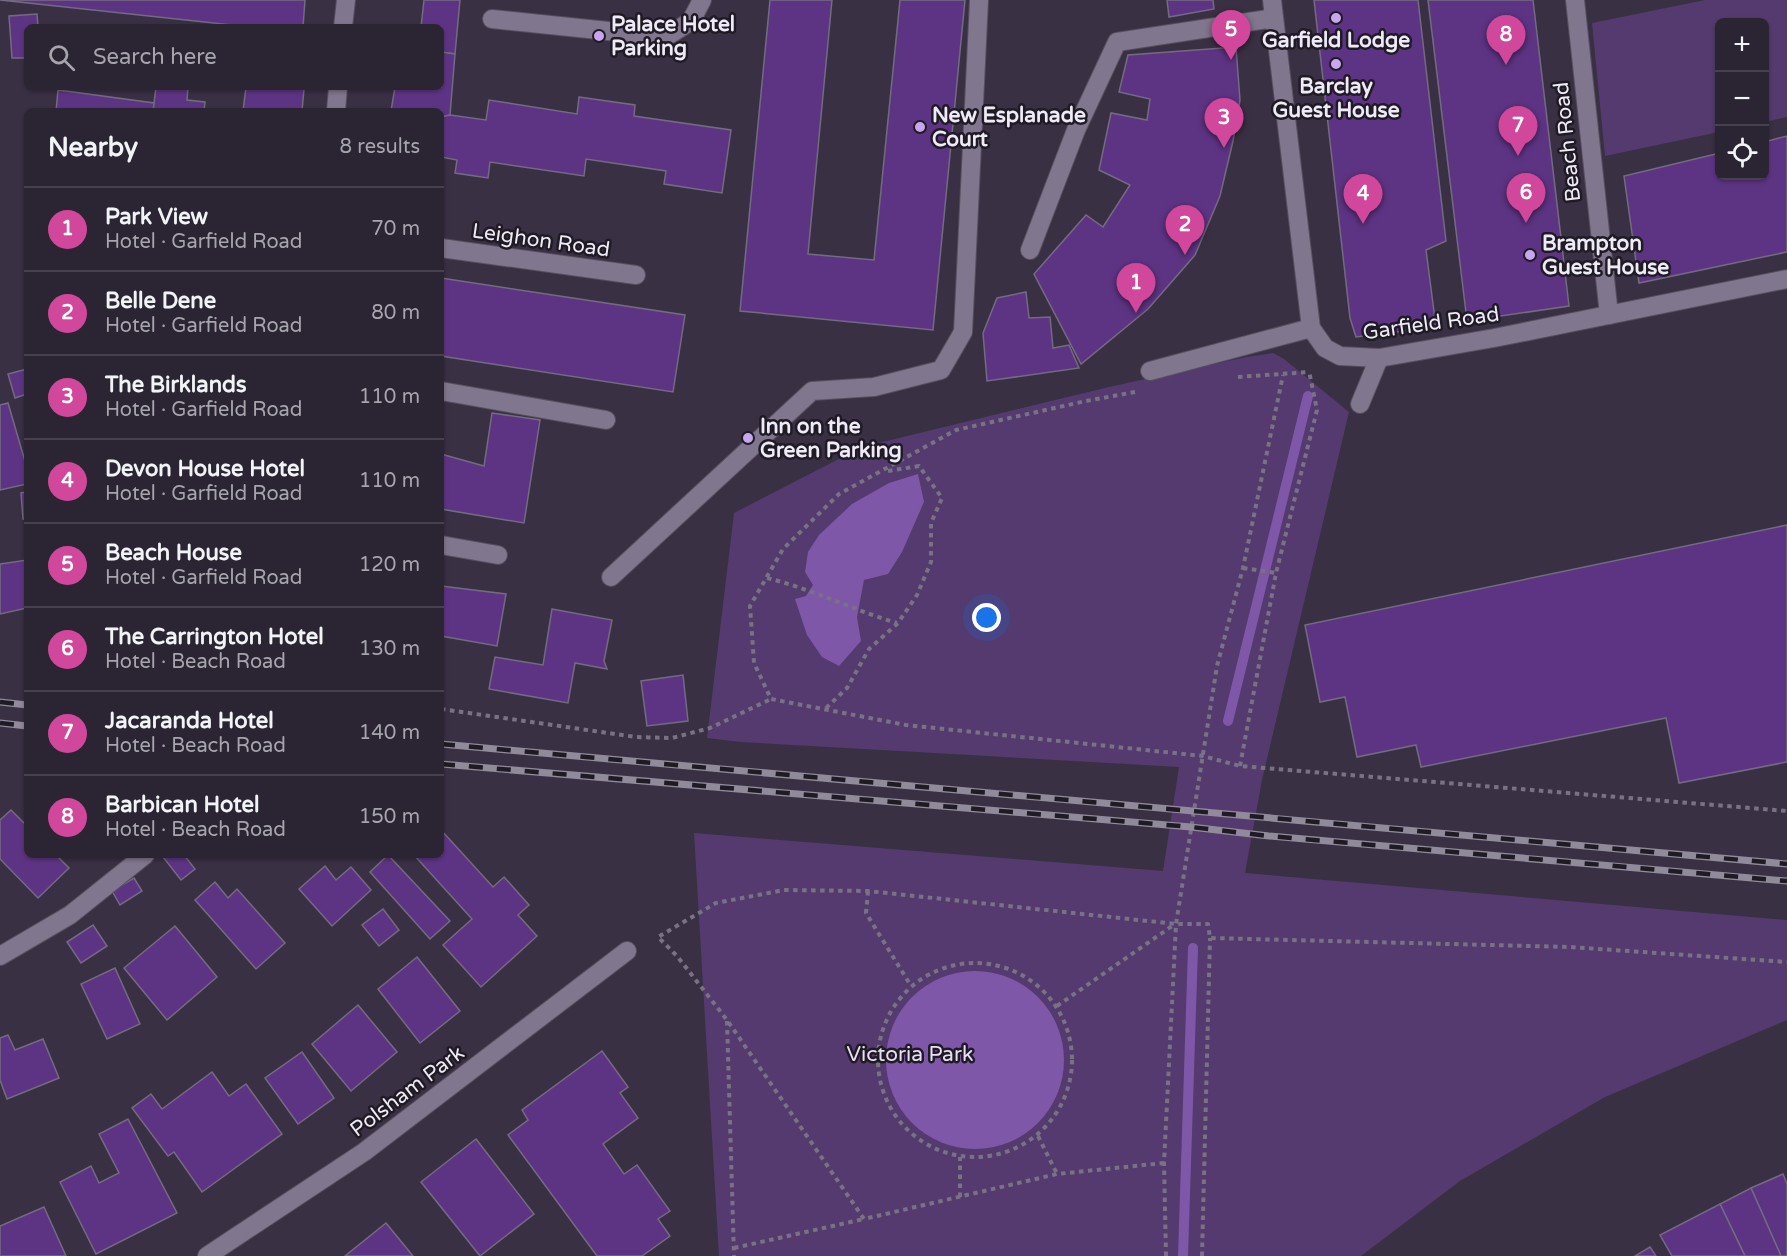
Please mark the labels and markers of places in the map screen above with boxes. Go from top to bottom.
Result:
pin: 5 [1212,10,1250,60]
marker: Garfield Lodge [1329,11,1343,25]
place label: Palace Hotel Parking [611,12,735,61]
pin: 8 [1486,16,1526,65]
place label: Garfield Lodge [1262,28,1410,53]
marker: Palace Hotel Parking [592,29,606,43]
marker: Barclay Guest House [1329,57,1343,71]
place label: Barclay Guest House [1272,74,1400,123]
pin: 3 [1204,98,1244,148]
place label: New Esplanade Court [932,103,1086,152]
pin: 7 [1498,106,1538,156]
marker: New Esplanade Court [913,120,927,134]
pin: 4 [1344,174,1382,224]
pin: 6 [1506,174,1546,223]
pin: 2 [1166,206,1204,255]
place label: Brampton Guest House [1542,231,1669,280]
marker: Brampton Guest House [1523,248,1537,262]
pin: 1 [1116,264,1156,313]
place label: Inn on the Green Parking [760,414,902,463]
marker: Inn on the Green Parking [741,431,755,445]

